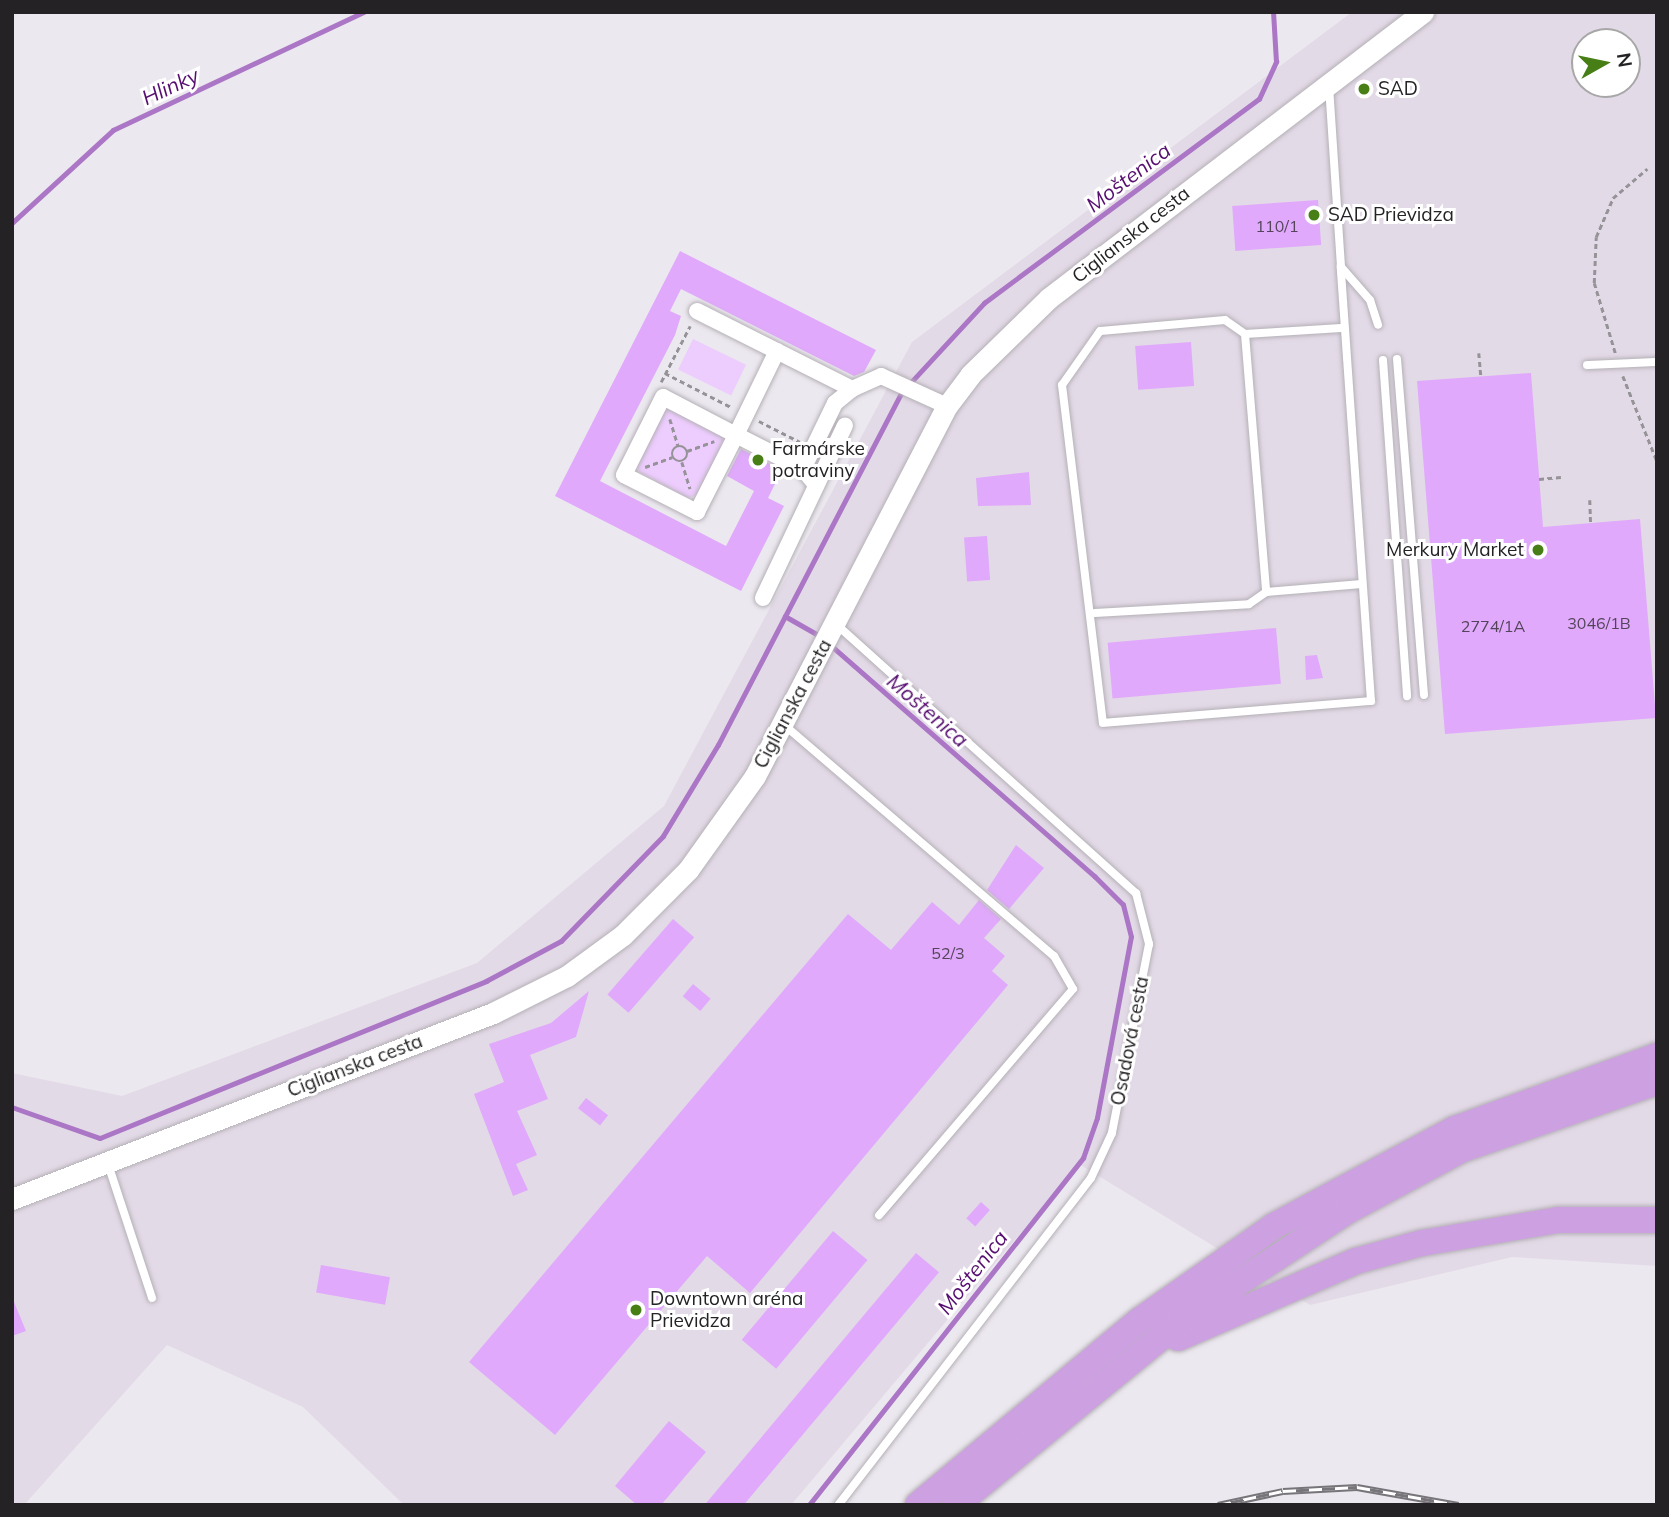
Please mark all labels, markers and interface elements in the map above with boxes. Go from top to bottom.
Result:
north arrow [1571,28,1641,98]
text: N [1612,51,1638,69]
water label: Hlinky [137,62,203,110]
place label: SAD [1378,78,1418,100]
marker: SAD [1356,81,1372,97]
water label: Moštenica [1081,137,1175,217]
street label: Ciglianska cesta [1068,182,1194,288]
place label: SAD Prievidza [1328,204,1454,226]
marker: SAD Prievidza [1306,207,1322,223]
house number: 110/1 [1256,216,1298,236]
place label: Farmárske potraviny [772,438,865,482]
marker: Farmárske potraviny [750,452,766,468]
place label: Merkury Market [1386,539,1524,561]
marker: Merkury Market [1530,542,1546,558]
house number: 3046/1B [1567,613,1631,633]
house number: 2774/1A [1461,616,1525,636]
street label: Ciglianska cesta [749,636,837,772]
water label: Moštenica [882,668,974,752]
house number: 52/3 [931,943,965,963]
street label: Osadová cesta [1106,975,1154,1107]
street label: Ciglianska cesta [284,1030,426,1102]
water label: Moštenica [932,1225,1012,1319]
place label: Downtown aréna Prievidza [650,1288,803,1332]
marker: Downtown aréna Prievidza [628,1302,644,1318]

